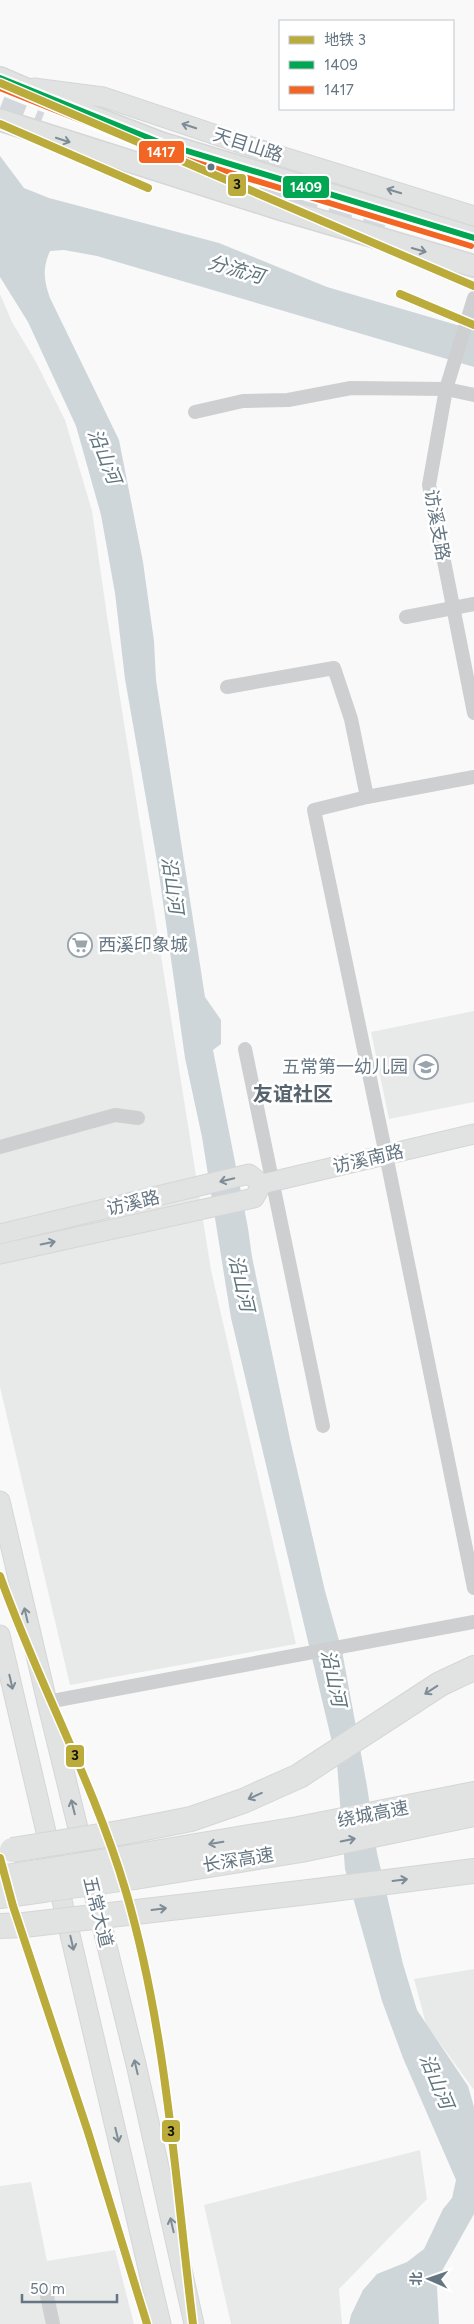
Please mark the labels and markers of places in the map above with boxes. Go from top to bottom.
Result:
unlabelled marker [206,162,216,172]
supermarket icon: 西溪印象城 [67,932,93,958]
place label: 西溪印象城 [98,934,188,956]
school or university icon: 五常第一幼儿园 [413,1054,439,1080]
place label: 五常第一幼儿园 [282,1056,408,1078]

